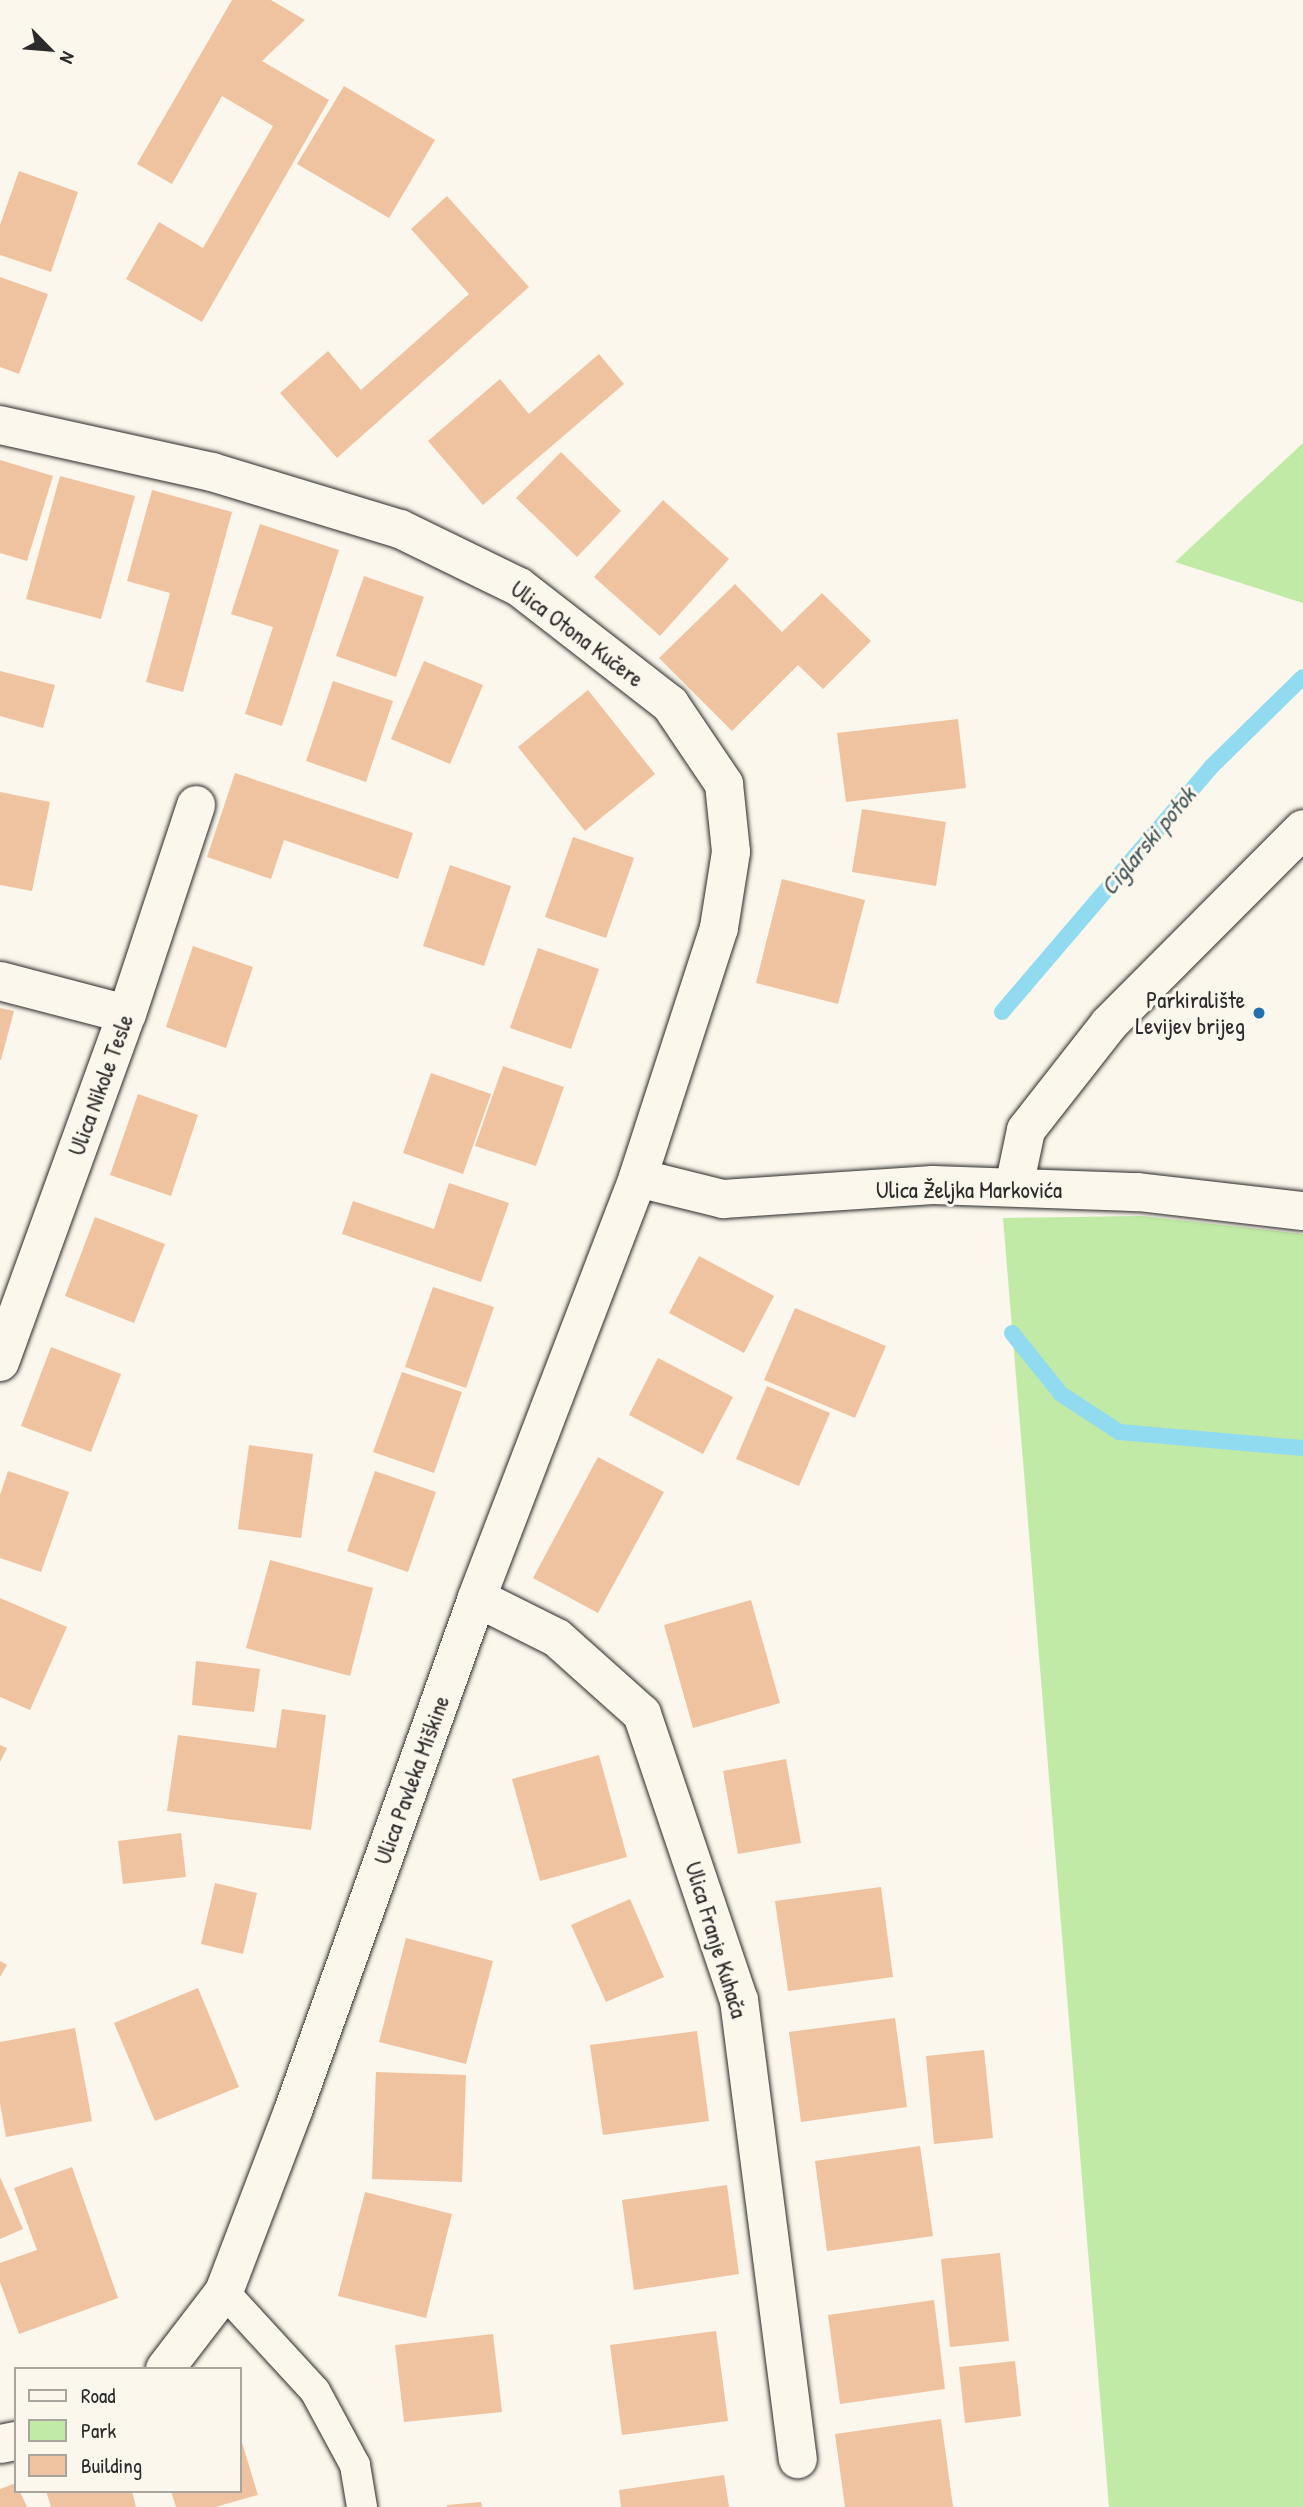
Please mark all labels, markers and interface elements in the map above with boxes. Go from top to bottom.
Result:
north arrow [14,14,84,84]
text: N [54,48,82,68]
street label: Ulica Otona Kučere [505,575,649,693]
water label: Ciglarski potok [1094,781,1202,901]
place label: Parkiralište Levijev brijeg [1136,986,1245,1040]
marker: Parkiralište Levijev brijeg [1251,1005,1267,1021]
street label: Ulica Nikole Tesle [63,1011,139,1159]
street label: Ulica Željka Markovića [876,1176,1062,1204]
street label: Ulica Pavleka Miškine [369,1692,455,1868]
street label: Ulica Franje Kuhača [679,1859,753,2021]
legend [14,2367,242,2493]
text: Road [81,2381,115,2410]
text: Park [81,2416,116,2445]
text: Building [81,2451,142,2480]

